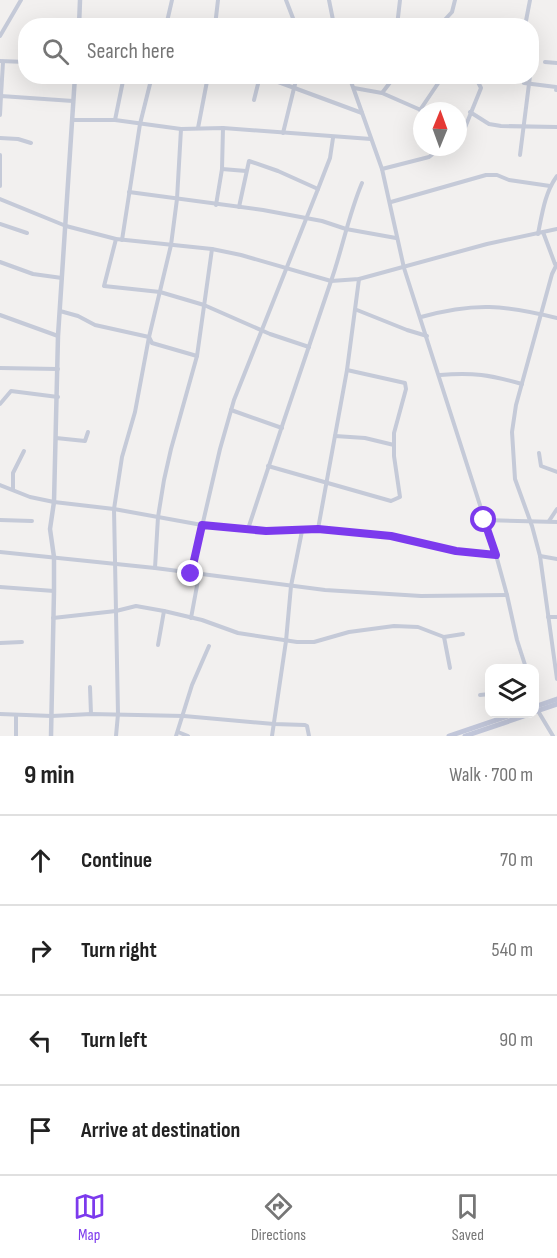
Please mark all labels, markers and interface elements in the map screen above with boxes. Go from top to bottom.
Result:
search box [18,18,539,84]
icon: search [39,35,72,68]
text: Search here [87,38,174,65]
north arrow [413,102,467,156]
route start [470,506,496,532]
route end [177,560,203,586]
map controls [485,664,539,718]
button: layers [485,664,539,718]
text: 9 min [24,760,74,791]
text: Walk · 700 m [449,763,533,787]
icon: ahead [24,844,57,877]
text: Continue [81,847,152,874]
text: 70 m [500,848,533,872]
icon: right [24,934,57,967]
text: Turn right [81,937,157,964]
text: 540 m [492,938,533,962]
icon: left [24,1024,57,1057]
text: Turn left [81,1027,147,1054]
text: 90 m [499,1028,533,1052]
icon: arrive [24,1114,57,1147]
text: Arrive at destination [81,1117,240,1144]
tab: Map [73,1190,106,1245]
tab: Directions [251,1190,306,1245]
tab: Saved [451,1190,484,1245]

